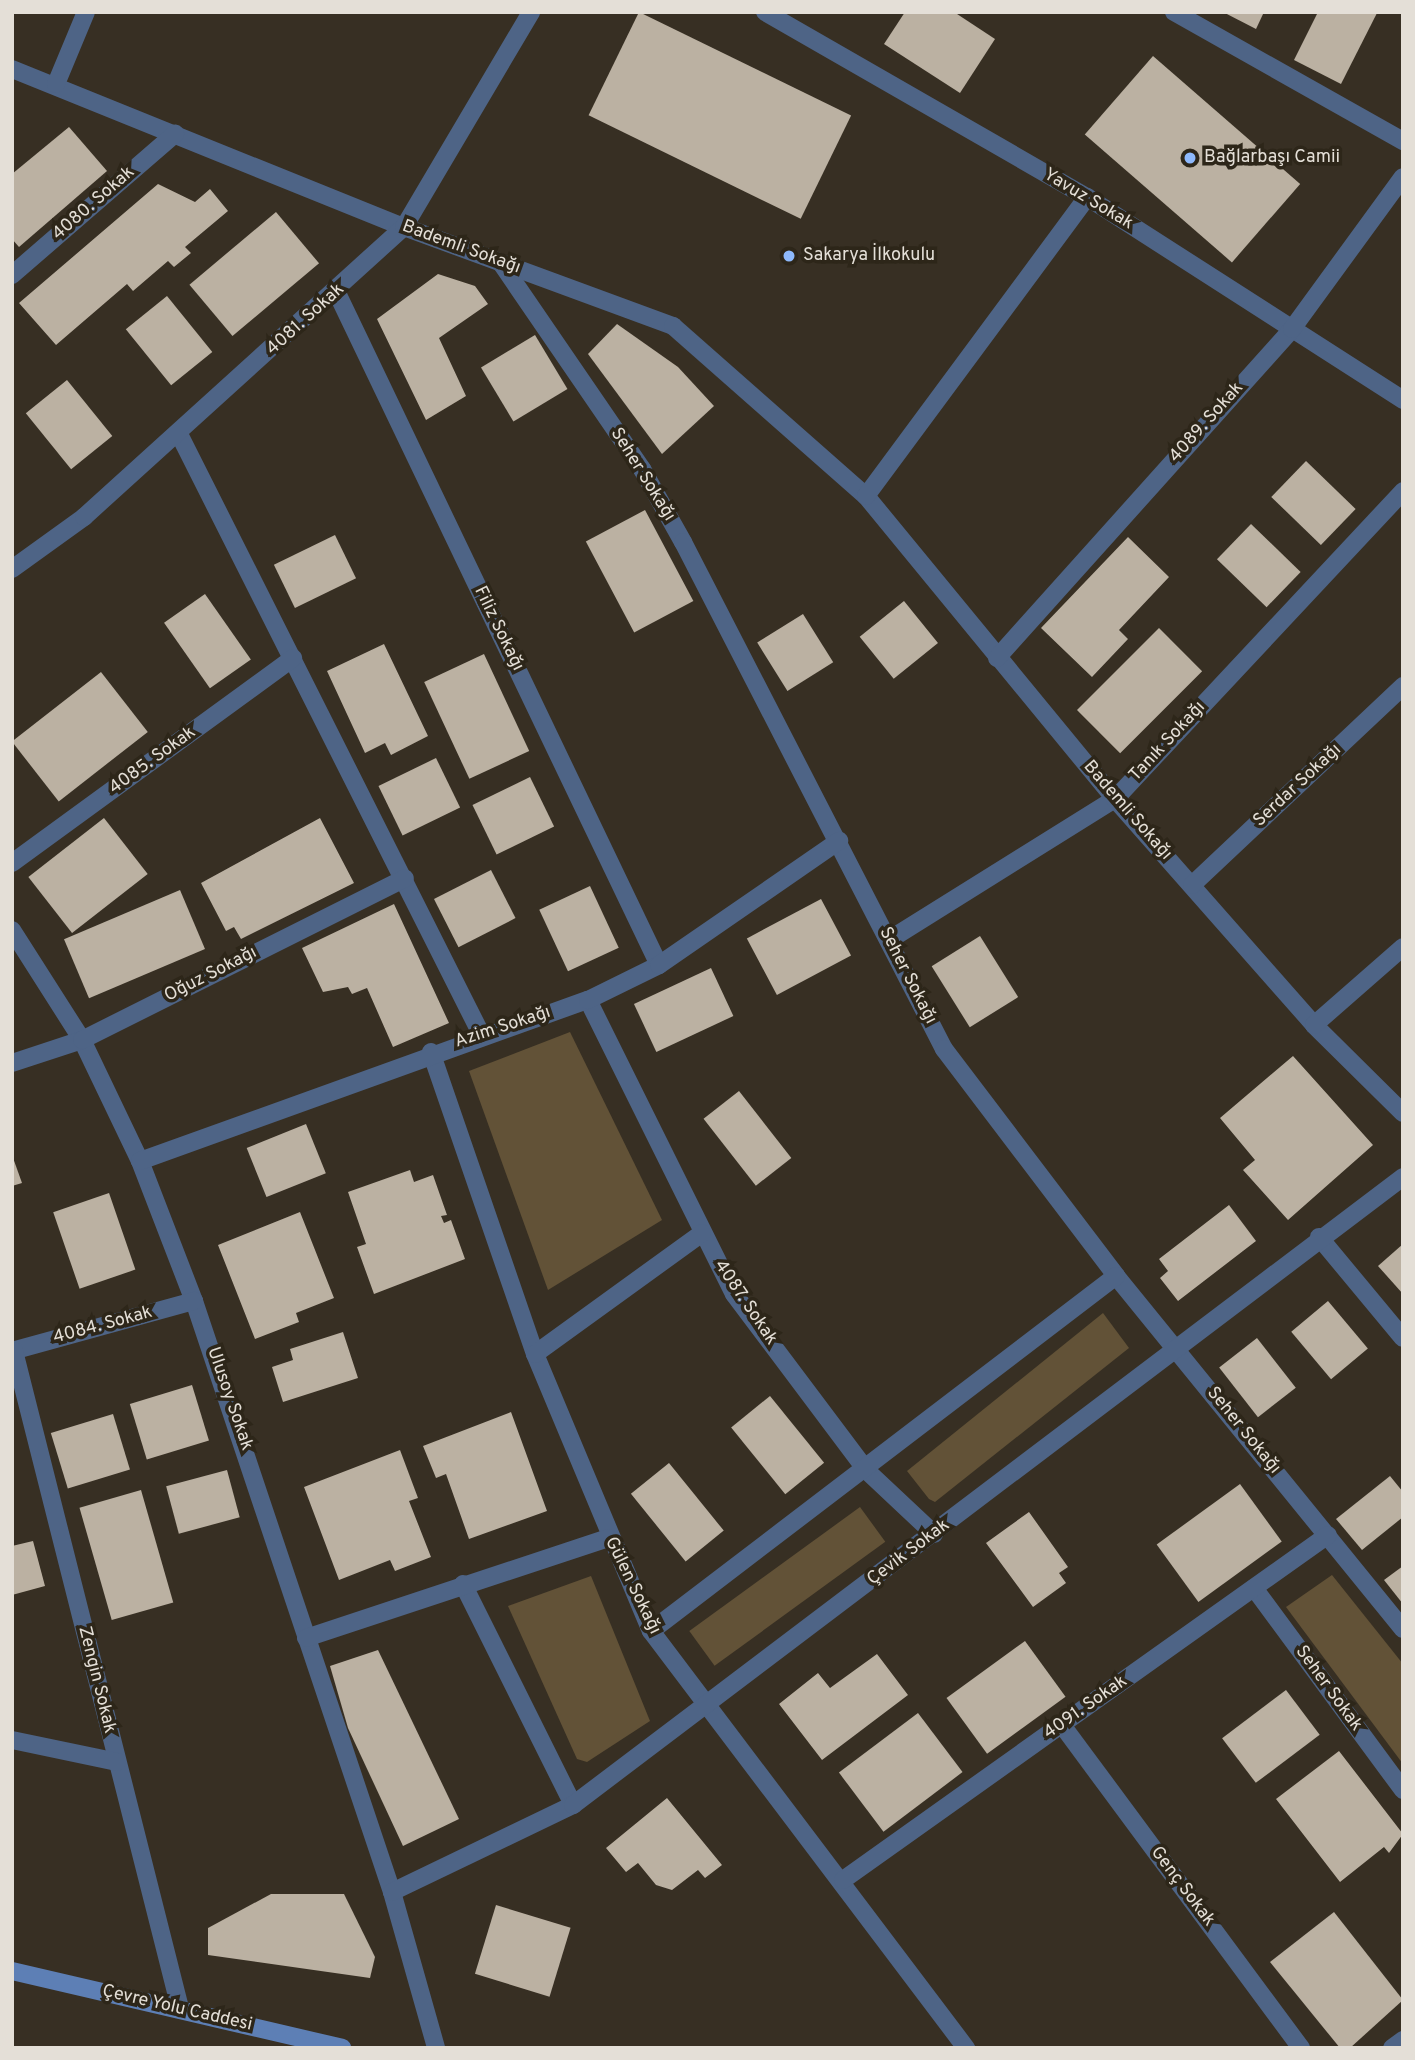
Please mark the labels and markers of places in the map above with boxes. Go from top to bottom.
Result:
place label: Bağlarbaşı Camii [1204,147,1340,169]
marker: Bağlarbaşı Camii [1182,150,1198,166]
place label: Sakarya İlkokulu [803,245,935,267]
marker: Sakarya İlkokulu [781,248,797,264]

